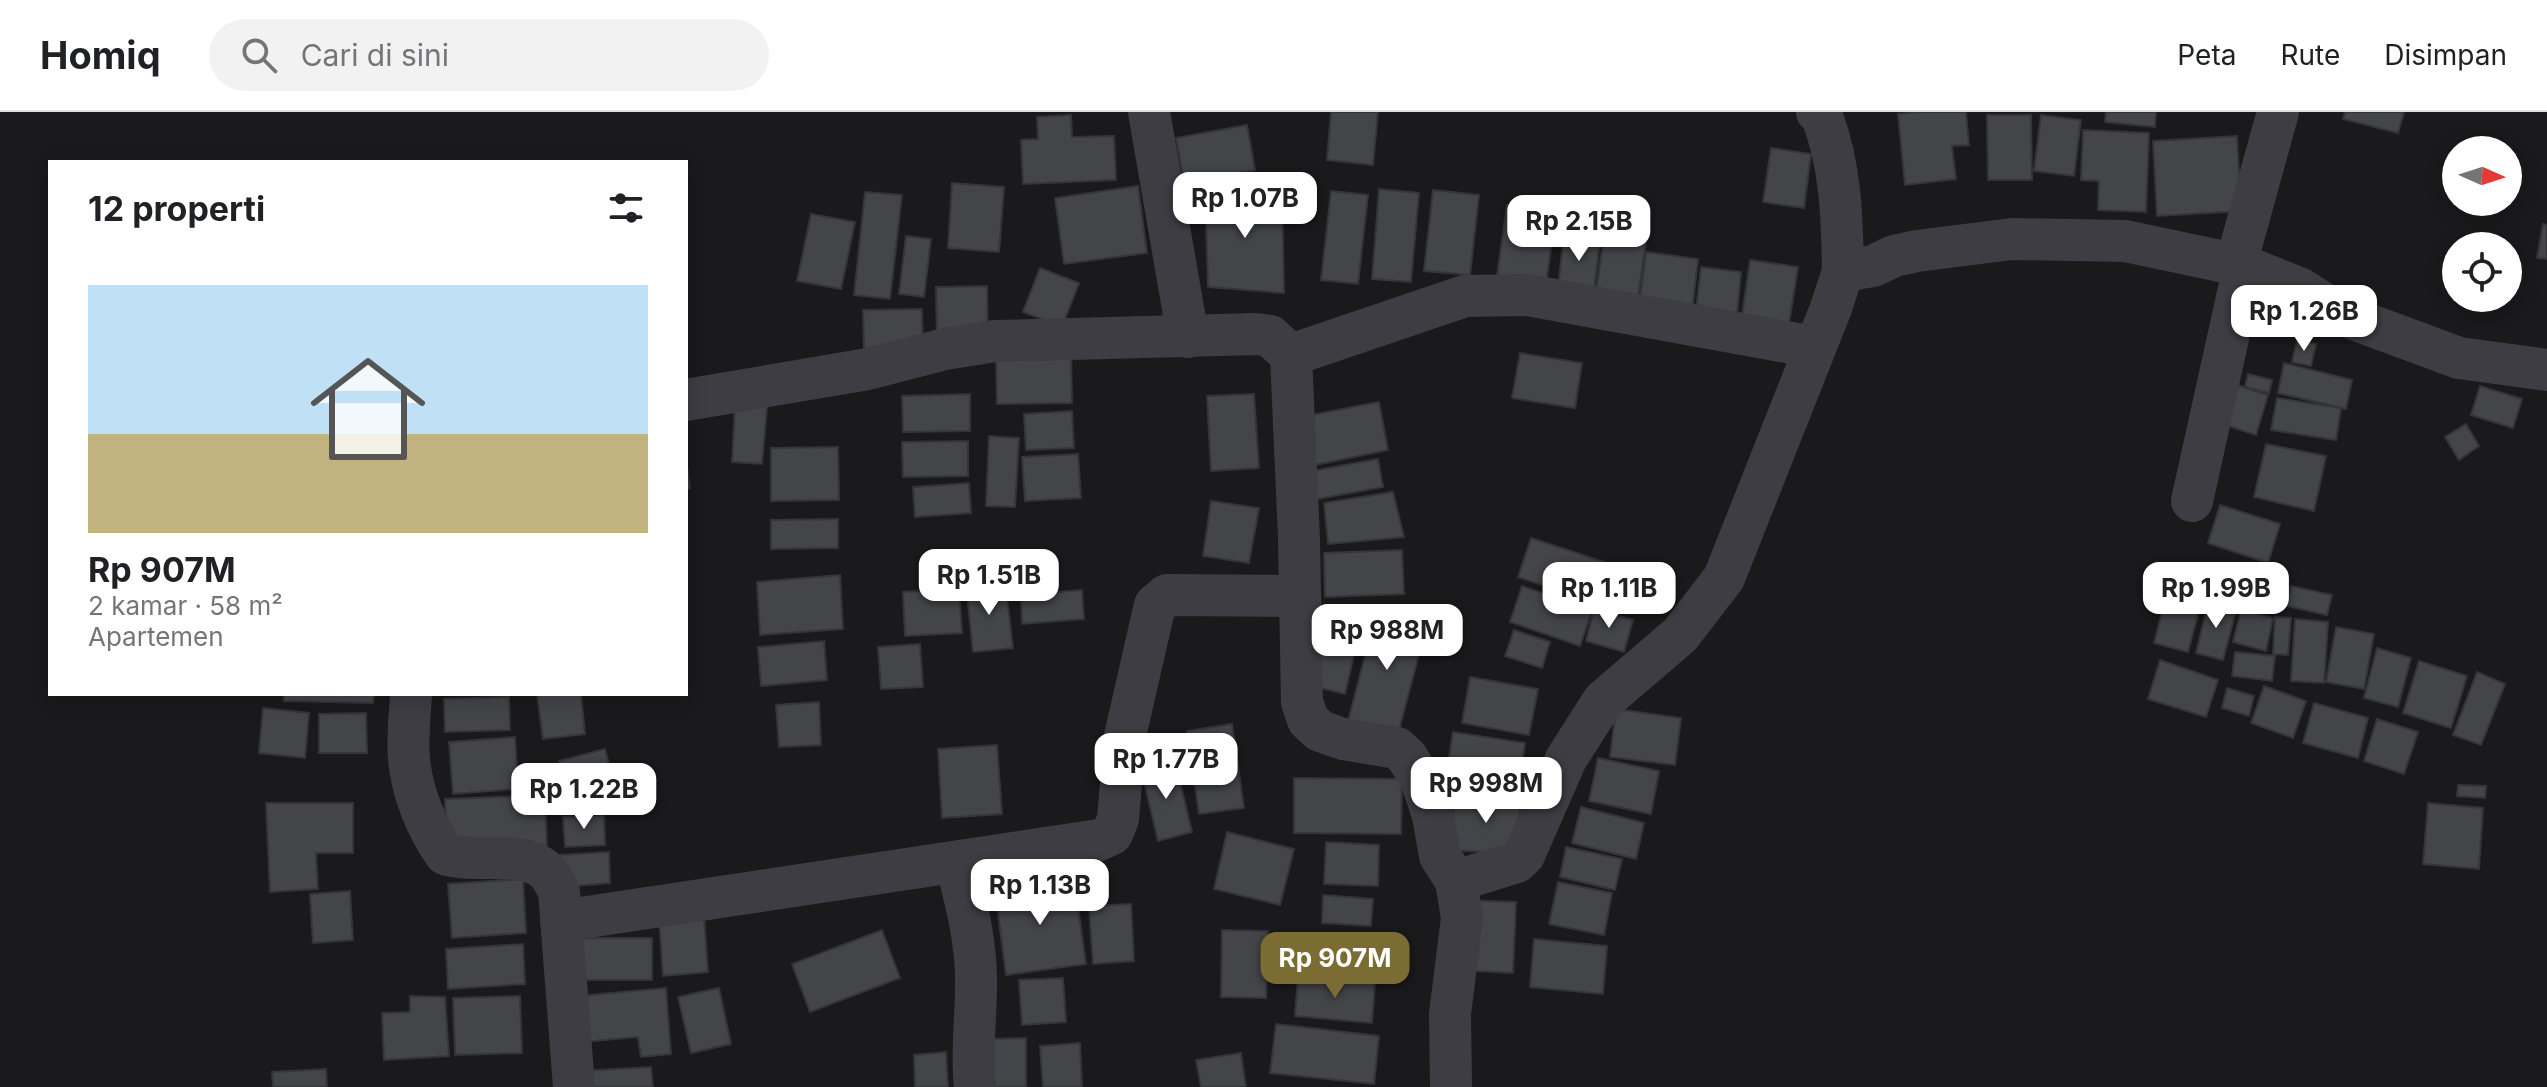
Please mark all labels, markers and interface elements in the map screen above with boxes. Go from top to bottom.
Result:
search box [209,19,769,91]
text: Homiq [40,32,161,78]
icon: search [237,33,281,77]
text: Cari di sini [301,37,449,73]
text: Peta [2177,38,2236,72]
text: Rute [2280,38,2340,72]
text: Disimpan [2384,38,2507,72]
north arrow [2442,136,2522,216]
map controls [2442,136,2522,312]
pin: Rp 1.07B [1162,172,1328,240]
text: Rp 1.07B [1191,182,1299,213]
icon: filters [604,186,648,230]
text: 12 properti [88,188,265,229]
pin: Rp 2.15B [1496,195,1662,263]
text: Rp 2.15B [1525,205,1633,236]
button: locate [2442,232,2522,312]
pin: Rp 1.26B [2221,285,2387,353]
text: Rp 1.26B [2249,295,2359,326]
icon: home [296,337,440,481]
text: Rp 907M [88,549,236,590]
pin: Rp 1.51B [906,549,1072,617]
text: Rp 1.51B [937,559,1041,590]
pin: Rp 1.11B [1526,562,1692,630]
pin: Rp 1.99B [2133,562,2299,630]
text: Rp 1.11B [1561,572,1657,603]
text: Rp 1.99B [2161,572,2271,603]
text: 2 kamar · 58 m² [88,590,283,621]
pin: Rp 988M [1313,604,1461,672]
text: Rp 988M [1330,614,1444,645]
text: Apartemen [88,621,224,652]
pin: Rp 1.77B [1083,733,1249,801]
text: Rp 1.77B [1113,743,1219,774]
pin: Rp 998M [1412,757,1560,825]
pin: Rp 1.22B [501,763,667,831]
text: Rp 998M [1429,767,1543,798]
text: Rp 1.22B [529,773,639,804]
pin: Rp 1.13B [957,859,1123,927]
text: Rp 1.13B [989,869,1091,900]
pin: Rp 907M [1261,932,1409,1000]
text: Rp 907M [1279,942,1391,973]

